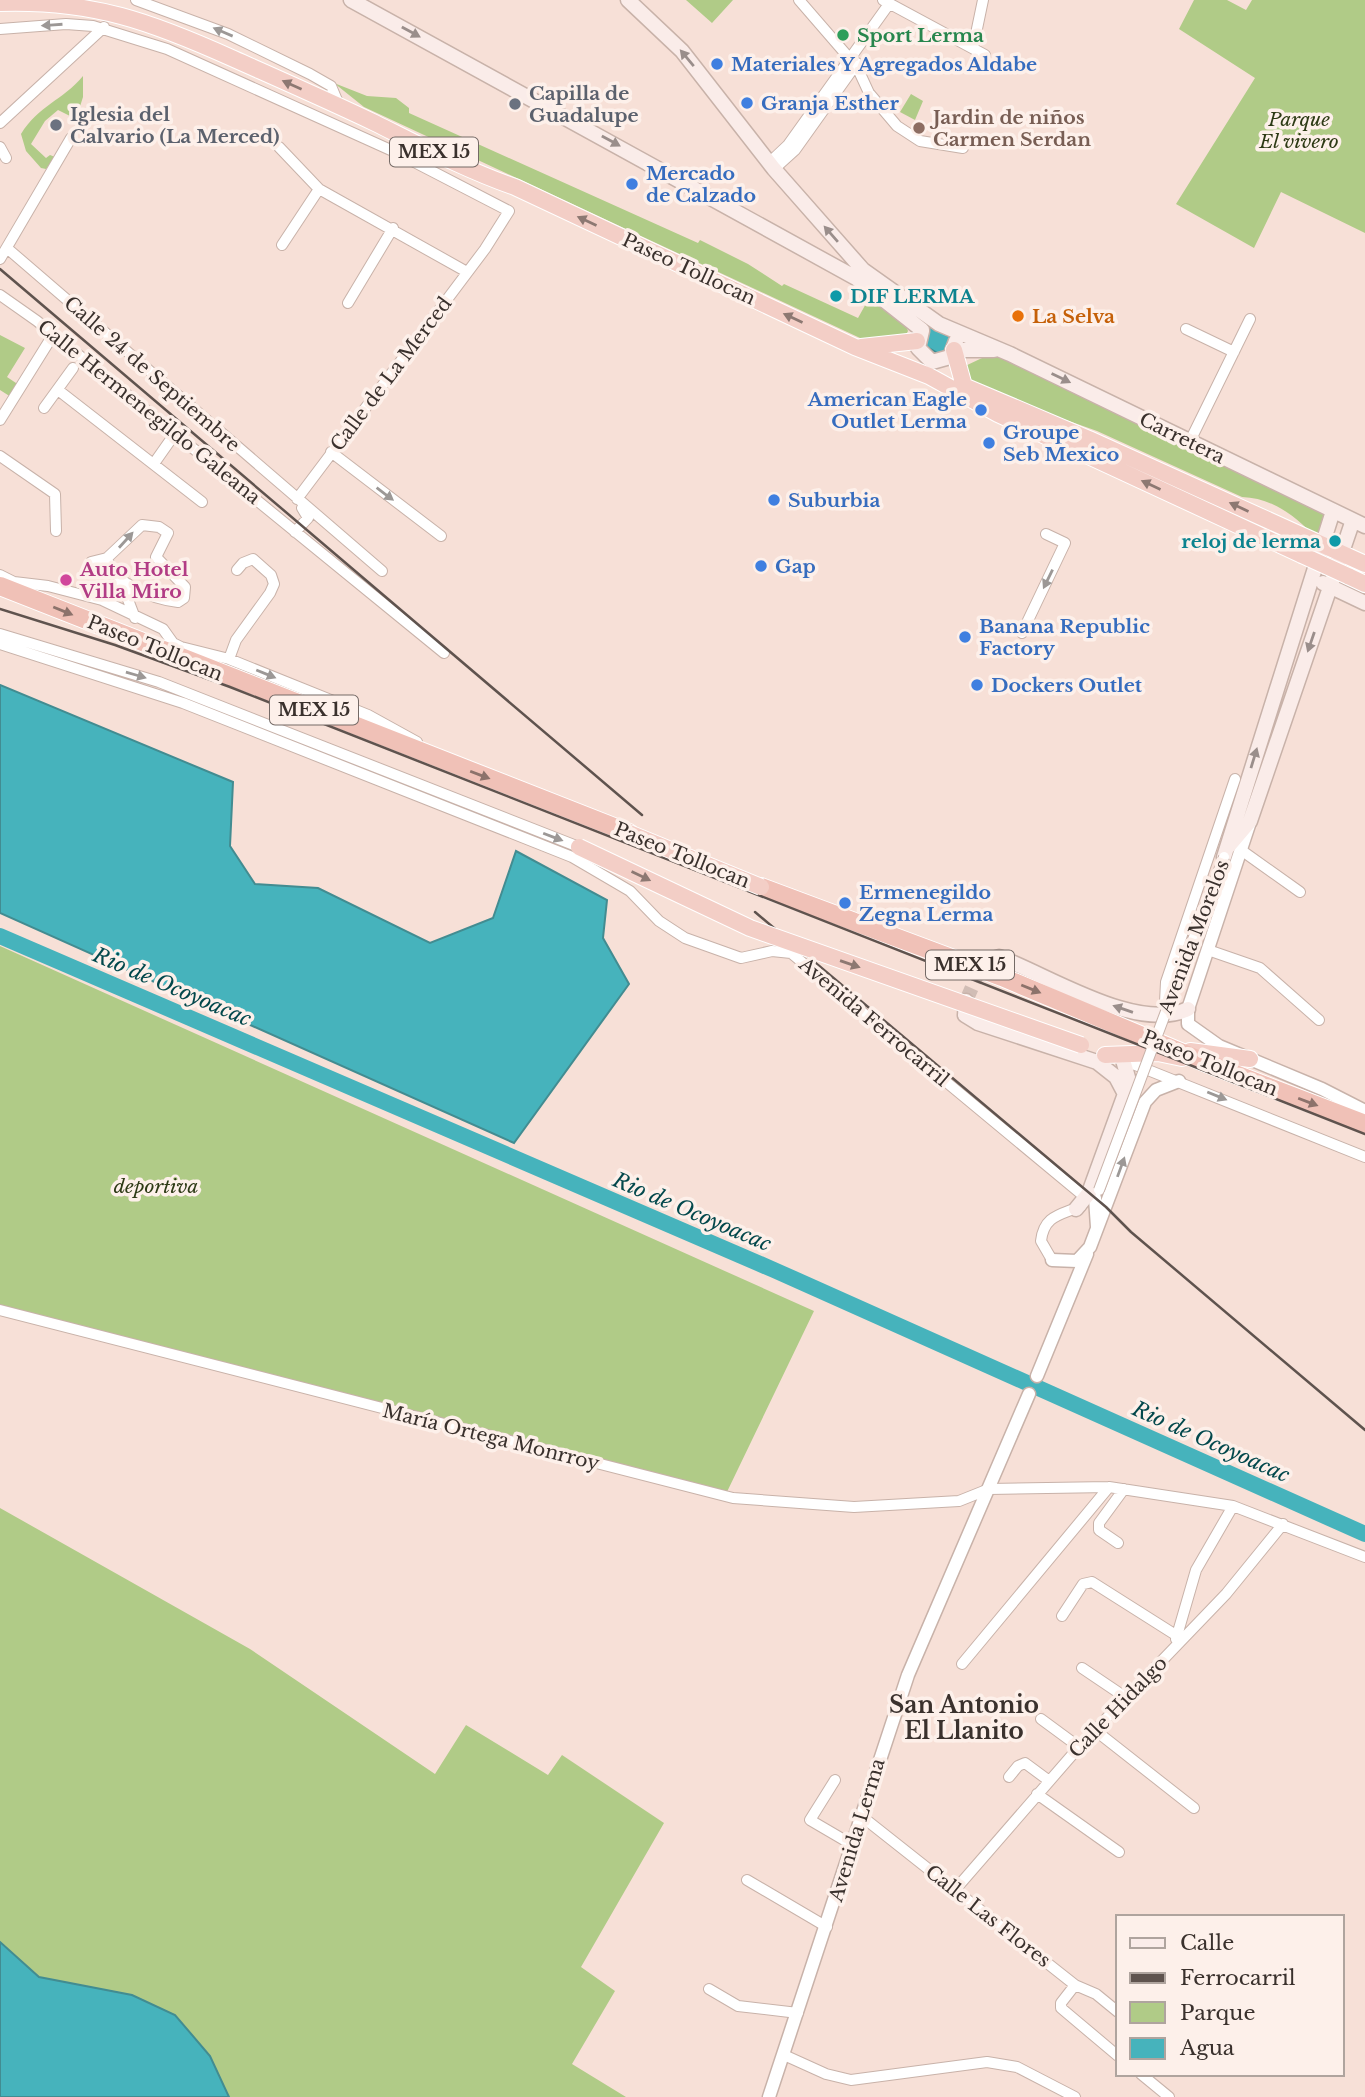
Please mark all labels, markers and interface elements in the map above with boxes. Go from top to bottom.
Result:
one-way arrow [41,20,63,31]
place label: Sport Lerma [857,24,984,47]
one-way arrow [213,26,234,37]
one-way arrow [402,26,421,38]
marker: Sport Lerma [835,27,851,43]
one-way arrow [680,50,695,67]
place label: Materiales Y Agregados Aldabe [731,53,1037,76]
marker: Materiales Y Agregados Aldabe [709,56,725,72]
one-way arrow [282,79,302,91]
place label: Capilla de Guadalupe [529,82,639,127]
place label: Granja Esther [761,92,899,115]
marker: Granja Esther [739,95,755,111]
marker: Capilla de Guadalupe [507,96,523,112]
place label: Iglesia del Calvario (La Merced) [70,103,280,148]
place label: Jardin de niños Carmen Serdan [929,106,1091,151]
park label: Parque El vivero [1258,108,1339,153]
marker: Iglesia del Calvario (La Merced) [48,117,64,133]
marker: Jardin de niños Carmen Serdan [911,120,927,136]
one-way arrow [601,135,621,147]
road number: MEX 15 [390,138,478,167]
place label: Mercado de Calzado [646,162,756,207]
marker: Mercado de Calzado [624,176,640,192]
one-way arrow [577,215,598,226]
one-way arrow [823,225,839,243]
street label: Paseo Tollocan [619,228,759,310]
place label: DIF LERMA [850,285,975,308]
marker: DIF LERMA [828,288,844,304]
street label: Calle 24 de Septiembre [60,291,244,457]
street label: Calle de La Merced [326,292,457,456]
place label: La Selva [1032,305,1115,328]
marker: La Selva [1010,308,1026,324]
one-way arrow [783,312,803,324]
street label: Calle Hermenegildo Galeana [33,315,265,509]
one-way arrow [1051,373,1071,384]
place label: American Eagle Outlet Lerma [807,388,967,433]
marker: American Eagle Outlet Lerma [973,402,989,418]
street label: Carretera [1136,407,1229,469]
place label: Groupe Seb Mexico [1003,421,1119,466]
marker: Groupe Seb Mexico [981,435,997,451]
one-way arrow [1141,480,1161,491]
one-way arrow [376,486,394,501]
place label: Suburbia [788,489,880,512]
marker: Suburbia [766,492,782,508]
one-way arrow [1229,502,1249,513]
place label: reloj de lerma [1181,530,1321,553]
one-way arrow [118,531,134,549]
marker: reloj de lerma [1327,533,1343,549]
place label: Gap [775,555,816,578]
place label: Auto Hotel Villa Miro [79,558,189,603]
marker: Gap [753,558,769,574]
one-way arrow [1042,569,1053,589]
marker: Auto Hotel Villa Miro [58,572,74,588]
one-way arrow [53,606,74,617]
street label: Paseo Tollocan [84,610,226,686]
place label: Banana Republic Factory [979,615,1150,660]
marker: Banana Republic Factory [957,629,973,645]
one-way arrow [1305,632,1316,653]
one-way arrow [256,669,277,680]
one-way arrow [125,670,146,680]
place label: Dockers Outlet [991,674,1143,697]
marker: Dockers Outlet [969,677,985,693]
road number: MEX 15 [270,696,358,724]
one-way arrow [1250,748,1260,769]
one-way arrow [470,770,491,781]
street label: Paseo Tollocan [611,817,753,893]
one-way arrow [543,831,564,842]
street label: Avenida Morelos [1154,857,1234,1018]
one-way arrow [631,870,651,881]
place label: Ermenegildo Zegna Lerma [859,881,994,926]
marker: Ermenegildo Zegna Lerma [837,895,853,911]
water label: Rio de Ocoyoacac [88,942,256,1032]
road number: MEX 15 [926,950,1014,980]
street label: Avenida Ferrocarril [794,952,954,1091]
one-way arrow [840,959,861,970]
one-way arrow [1021,983,1041,995]
one-way arrow [1112,1003,1133,1014]
street label: Paseo Tollocan [1139,1025,1281,1101]
one-way arrow [1206,1091,1227,1102]
one-way arrow [1298,1097,1319,1108]
one-way arrow [1115,1156,1126,1177]
water label: Rio de Ocoyoacac [608,1167,776,1257]
park label: deportiva [114,1175,198,1198]
water label: Rio de Ocoyoacac [1127,1395,1294,1489]
street label: María Ortega Monrroy [380,1399,602,1475]
street label: Calle Hidalgo [1064,1652,1172,1762]
district label: San Antonio El Llanito [889,1691,1039,1745]
street label: Avenida Lerma [824,1755,890,1905]
street label: Calle Las Flores [921,1860,1055,1972]
legend [1116,1915,1344,2076]
text: Calle [1180,1930,1234,1956]
text: Ferrocarril [1180,1965,1296,1991]
text: Parque [1180,2000,1255,2026]
text: Agua [1179,2035,1235,2061]

